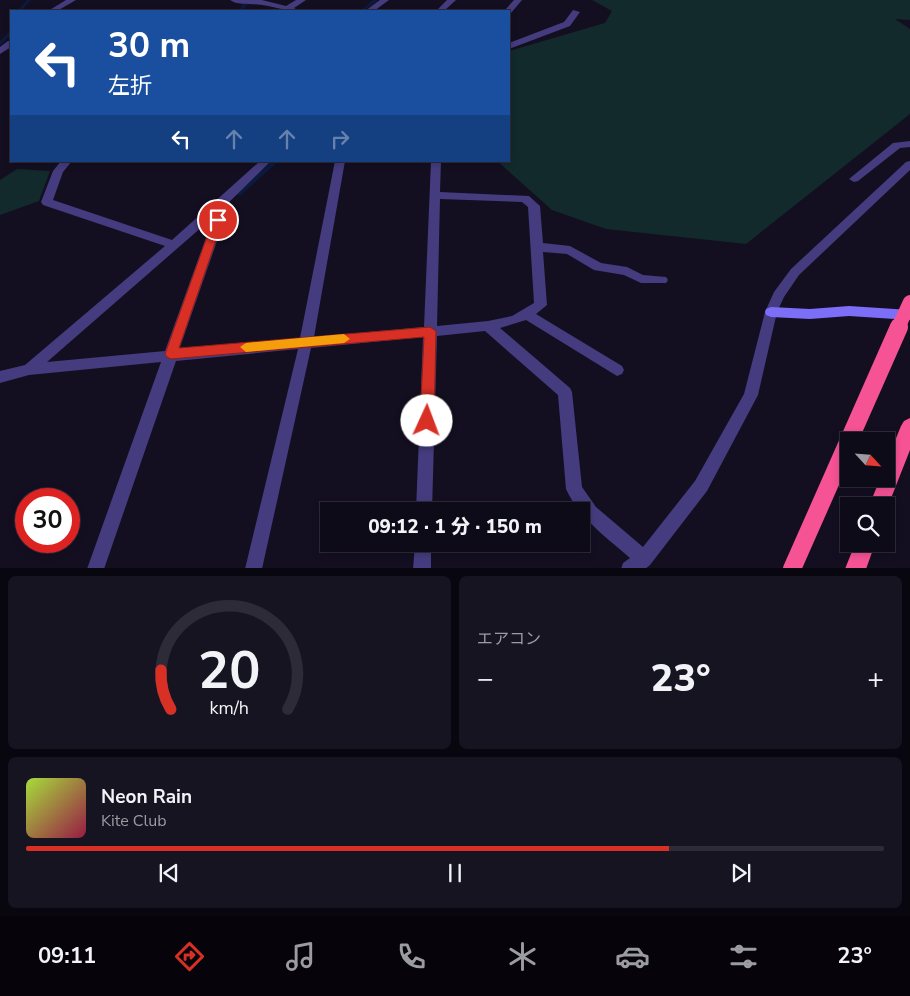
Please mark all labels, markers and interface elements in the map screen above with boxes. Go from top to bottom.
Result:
text: 30 m [108,22,190,69]
icon: left [25,30,90,95]
text: 左折 [108,71,152,101]
icon: left [167,125,195,153]
icon: ahead [220,125,248,153]
icon: ahead [273,125,301,153]
icon: right [326,125,354,153]
pin [197,199,239,241]
icon: arrive [204,206,232,234]
position arrow [400,394,452,446]
north arrow [840,432,895,488]
map controls [840,432,895,552]
speed limit sign: 30 [15,488,80,553]
button: search [840,497,895,552]
text: 09:12 · 1 分 · 150 m [368,514,542,540]
text: エアコン [477,628,541,650]
text: 20 [198,635,261,706]
text: 23° [650,653,711,704]
text: − [477,660,494,698]
text: + [867,660,884,698]
text: km/h [210,696,249,720]
text: Neon Rain [101,784,192,810]
text: Kite Club [101,810,167,832]
icon: previous [155,859,183,887]
icon: pause [441,859,469,887]
icon: next [727,859,755,887]
icon: directions [172,939,207,974]
icon: music [283,939,318,974]
icon: phone [394,939,429,974]
icon: climate [505,939,540,974]
icon: car [615,939,650,974]
icon: filters [726,939,761,974]
text: 09:11 [38,941,96,971]
text: 23° [837,941,872,971]

